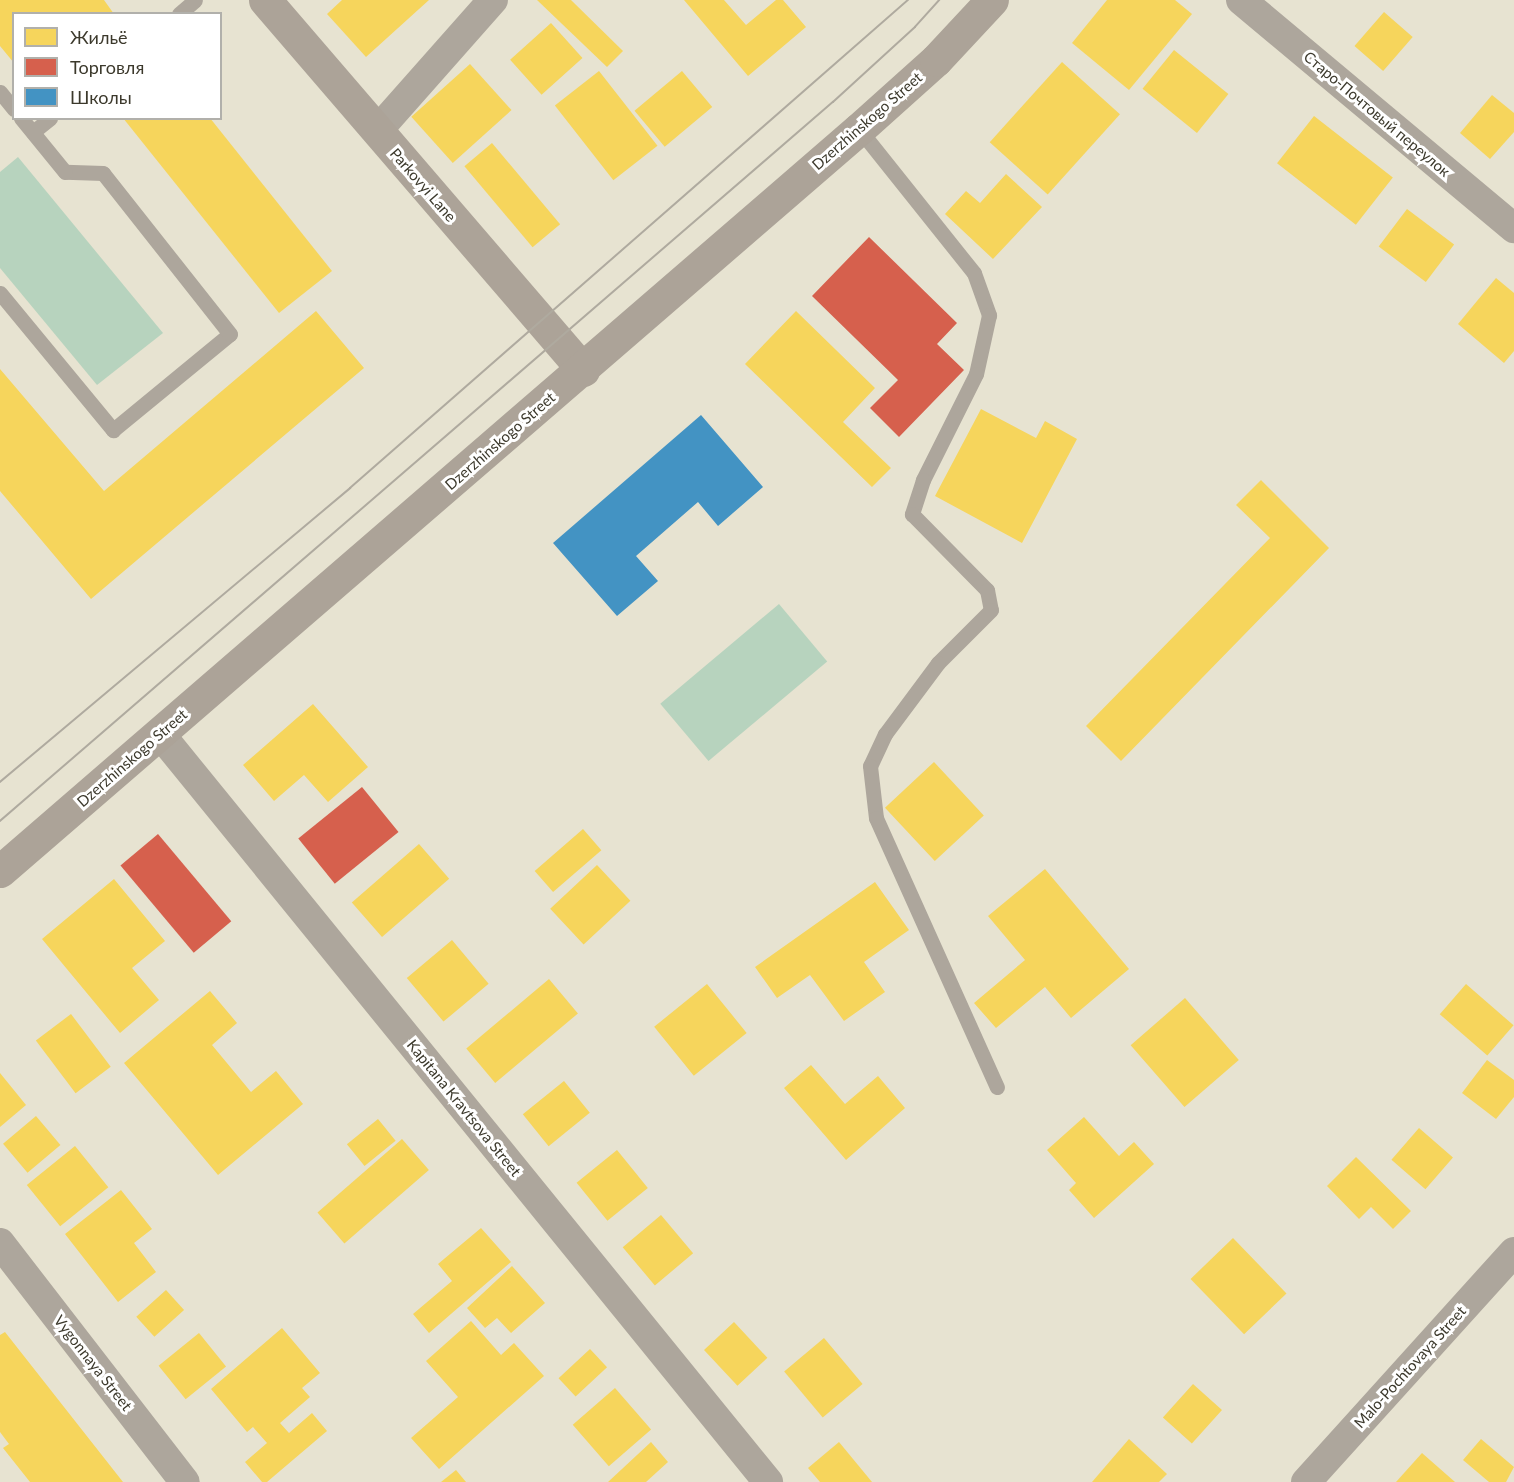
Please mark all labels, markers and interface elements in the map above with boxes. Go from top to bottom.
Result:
legend [12,12,222,120]
text: Жильё [70,26,128,48]
street label: Старо-Почтовый переулок [1300,48,1454,180]
text: Торговля [70,56,144,78]
street label: Dzerzhinskogo Street [808,68,926,174]
text: Школы [70,86,132,108]
street label: Parkovyi Lane [386,145,460,225]
street label: Dzerzhinskogo Street [441,388,559,494]
street label: Dzerzhinskogo Street [73,705,191,811]
street label: Kapitana Kravtsova Street [403,1036,525,1180]
street label: Malo-Pochtovaya Street [1350,1302,1470,1432]
street label: Vygonnaya Street [50,1312,136,1414]

